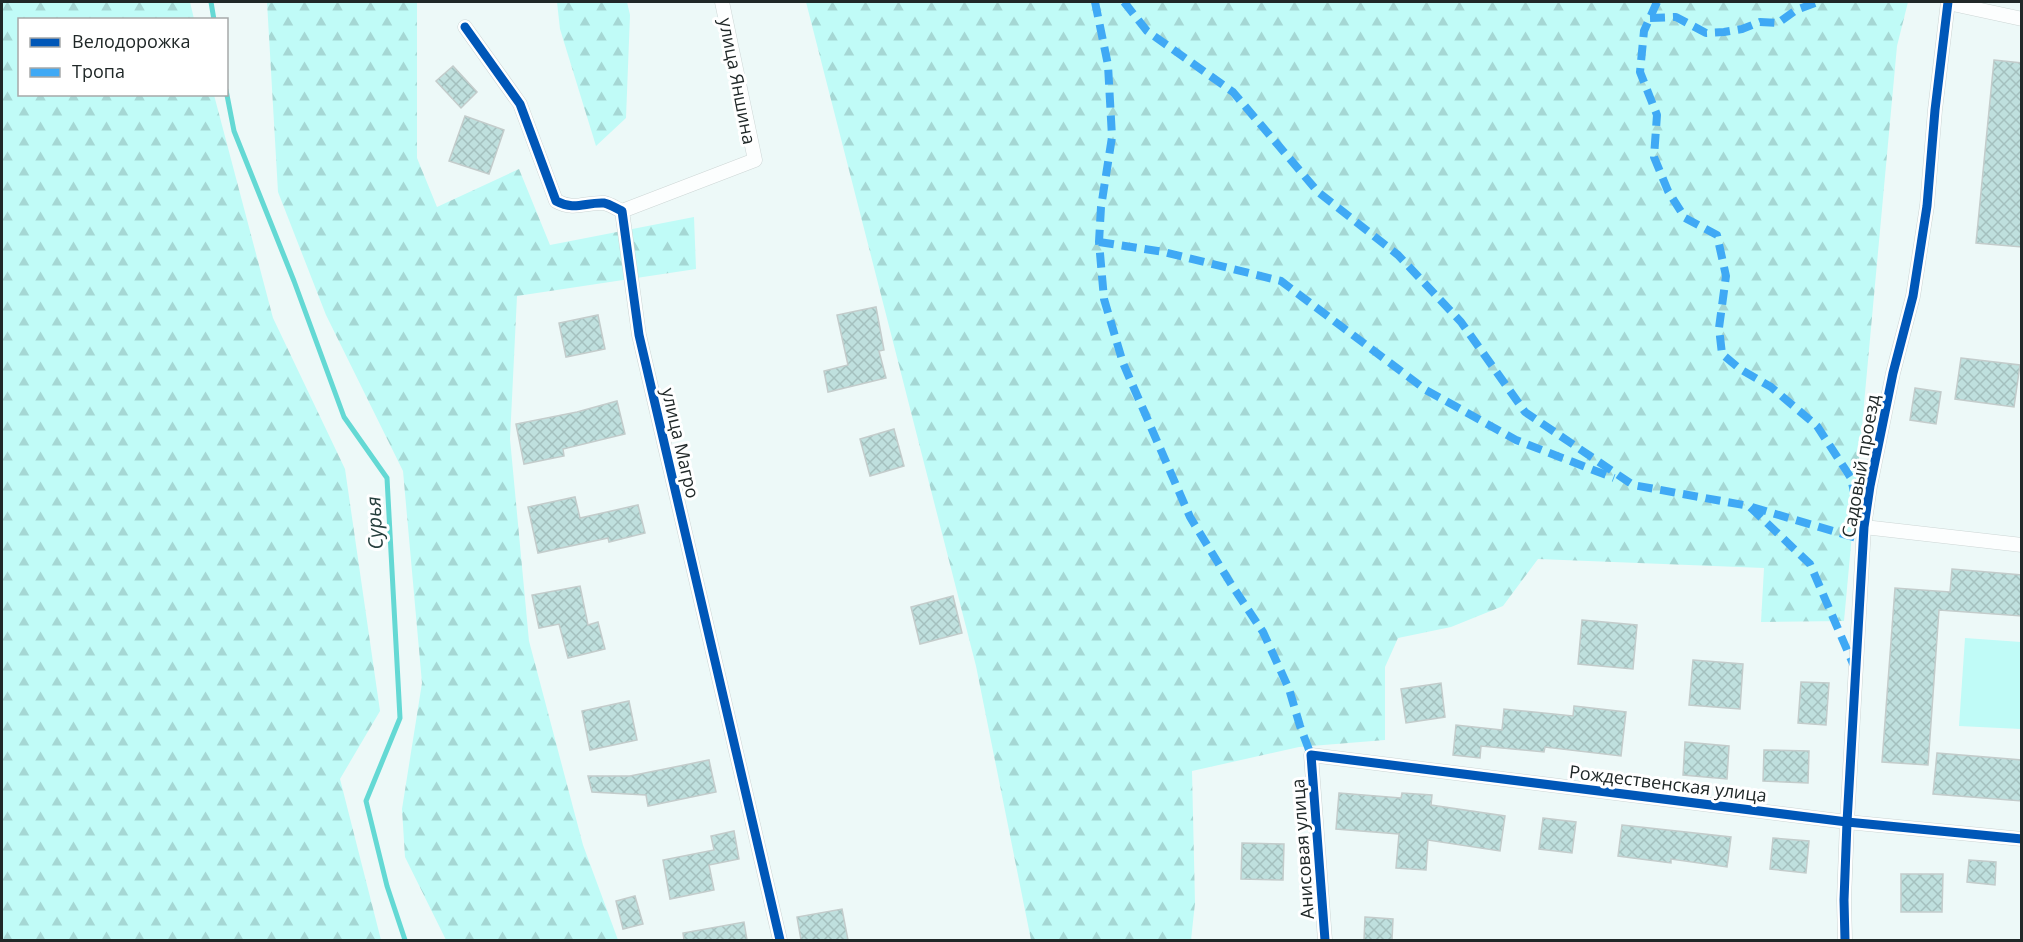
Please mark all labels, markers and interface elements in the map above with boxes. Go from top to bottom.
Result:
street label: улица Яншина [714,16,762,146]
legend [18,18,228,96]
text: Велодорожка [72,29,190,53]
text: Тропа [72,59,125,83]
street label: улица Магро [657,385,705,501]
street label: Садовый проезд [1836,393,1884,539]
water label: Сурья [359,496,389,550]
street label: Рождественская улица [1568,759,1768,807]
street label: Анисовая улица [1285,778,1319,920]

